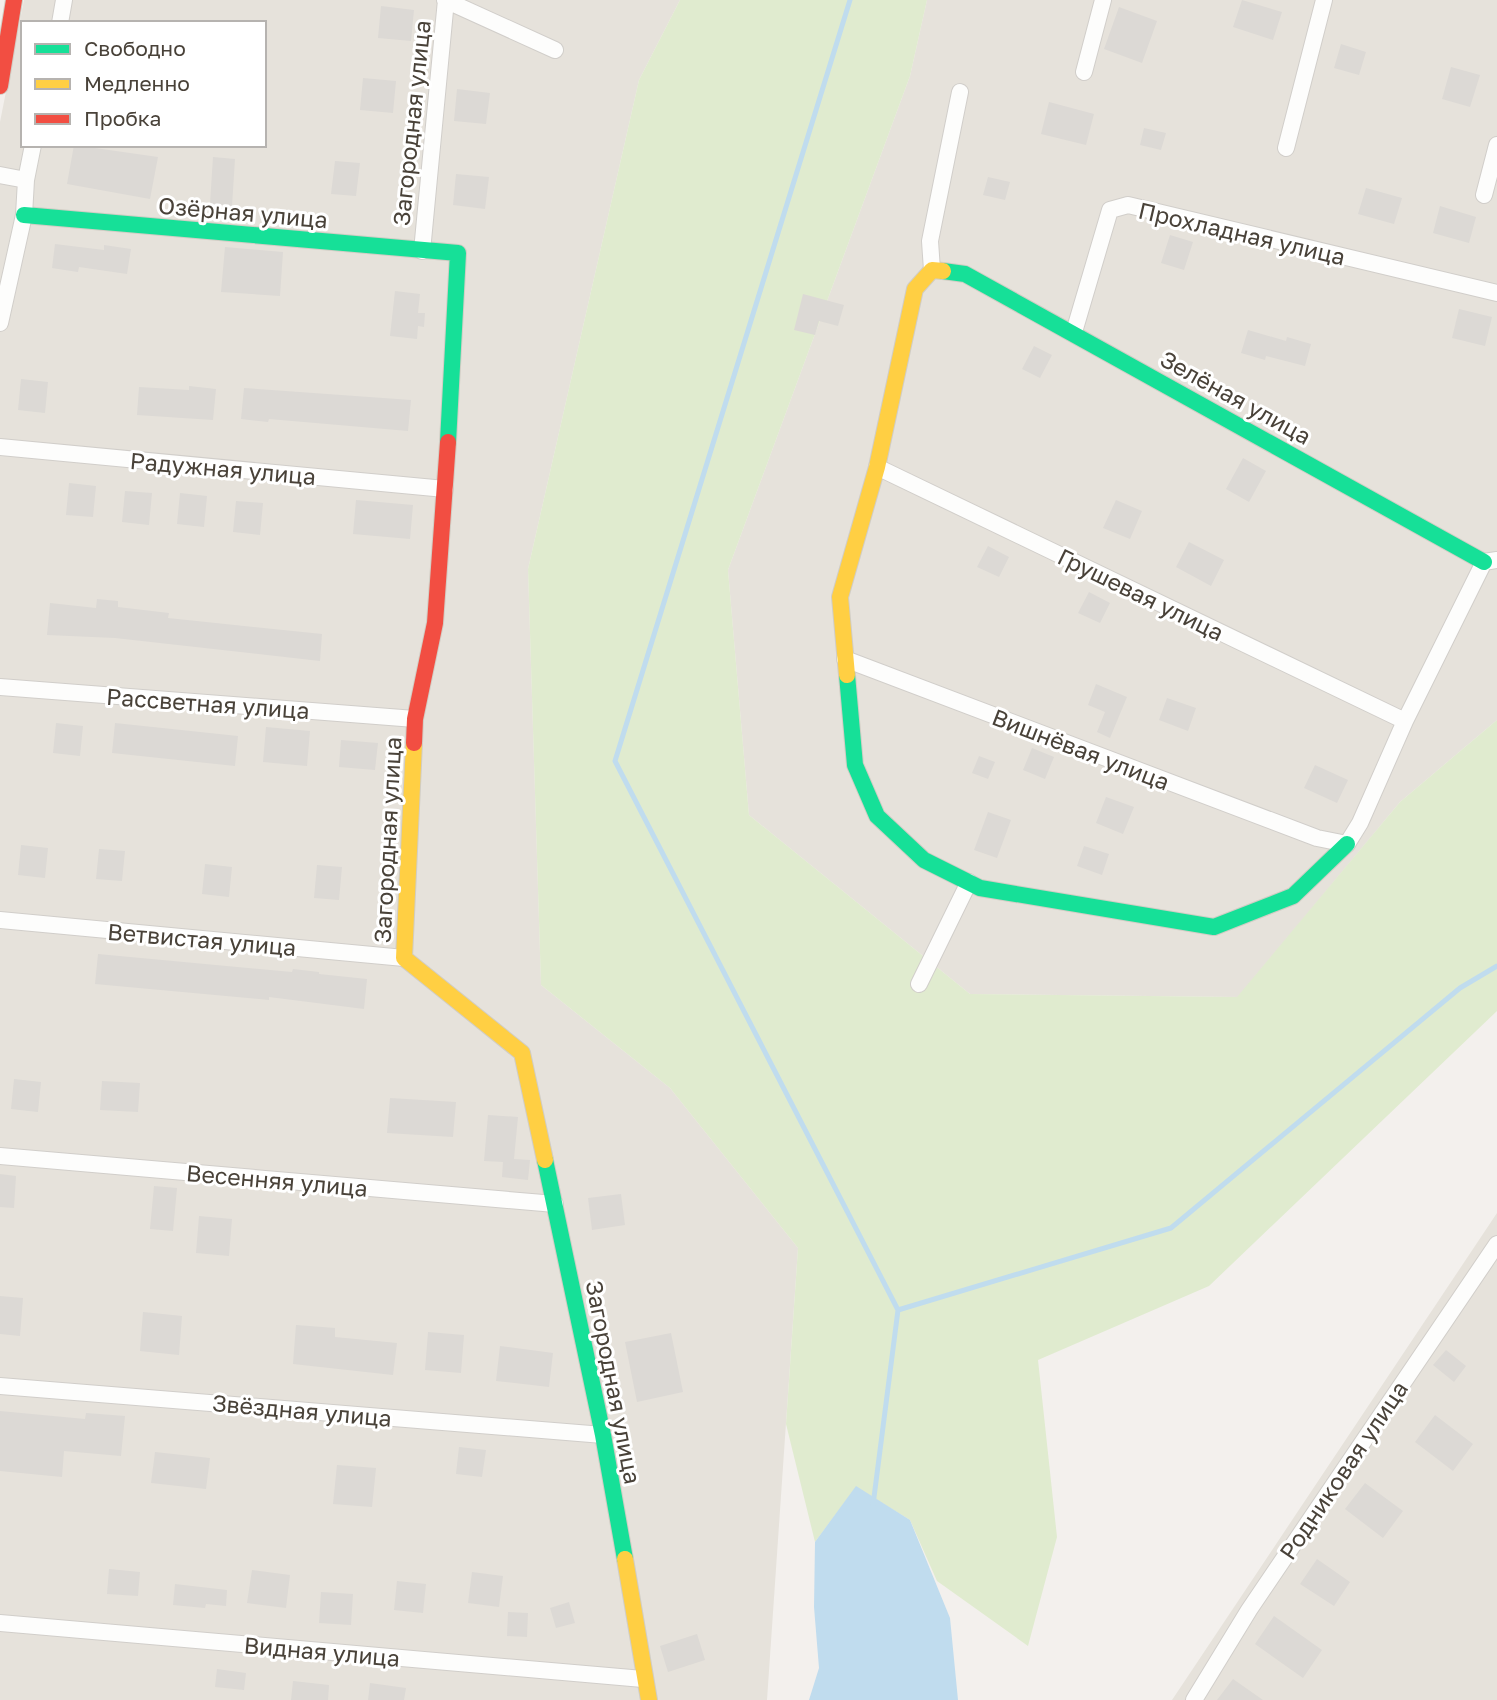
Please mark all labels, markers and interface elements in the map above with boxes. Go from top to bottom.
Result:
street label: Загородная улица [386,19,436,227]
legend [21,21,266,147]
text: Свободно [84,35,186,61]
text: Медленно [84,70,190,96]
text: Пробка [84,105,162,131]
street label: Озёрная улица [157,191,329,233]
street label: Прохладная улица [1136,196,1348,270]
street label: Зелёная улица [1156,344,1316,450]
street label: Радужная улица [129,446,317,490]
street label: Грушевая улица [1053,542,1229,646]
street label: Рассветная улица [105,682,311,724]
street label: Вишнёвая улица [988,702,1174,796]
street label: Загородная улица [368,736,406,944]
street label: Ветвистая улица [106,917,298,961]
street label: Весенняя улица [185,1158,369,1202]
street label: Загородная улица [581,1278,647,1486]
street label: Родниковая улица [1273,1375,1413,1565]
street label: Звёздная улица [211,1388,393,1432]
street label: Видная улица [243,1630,401,1672]

